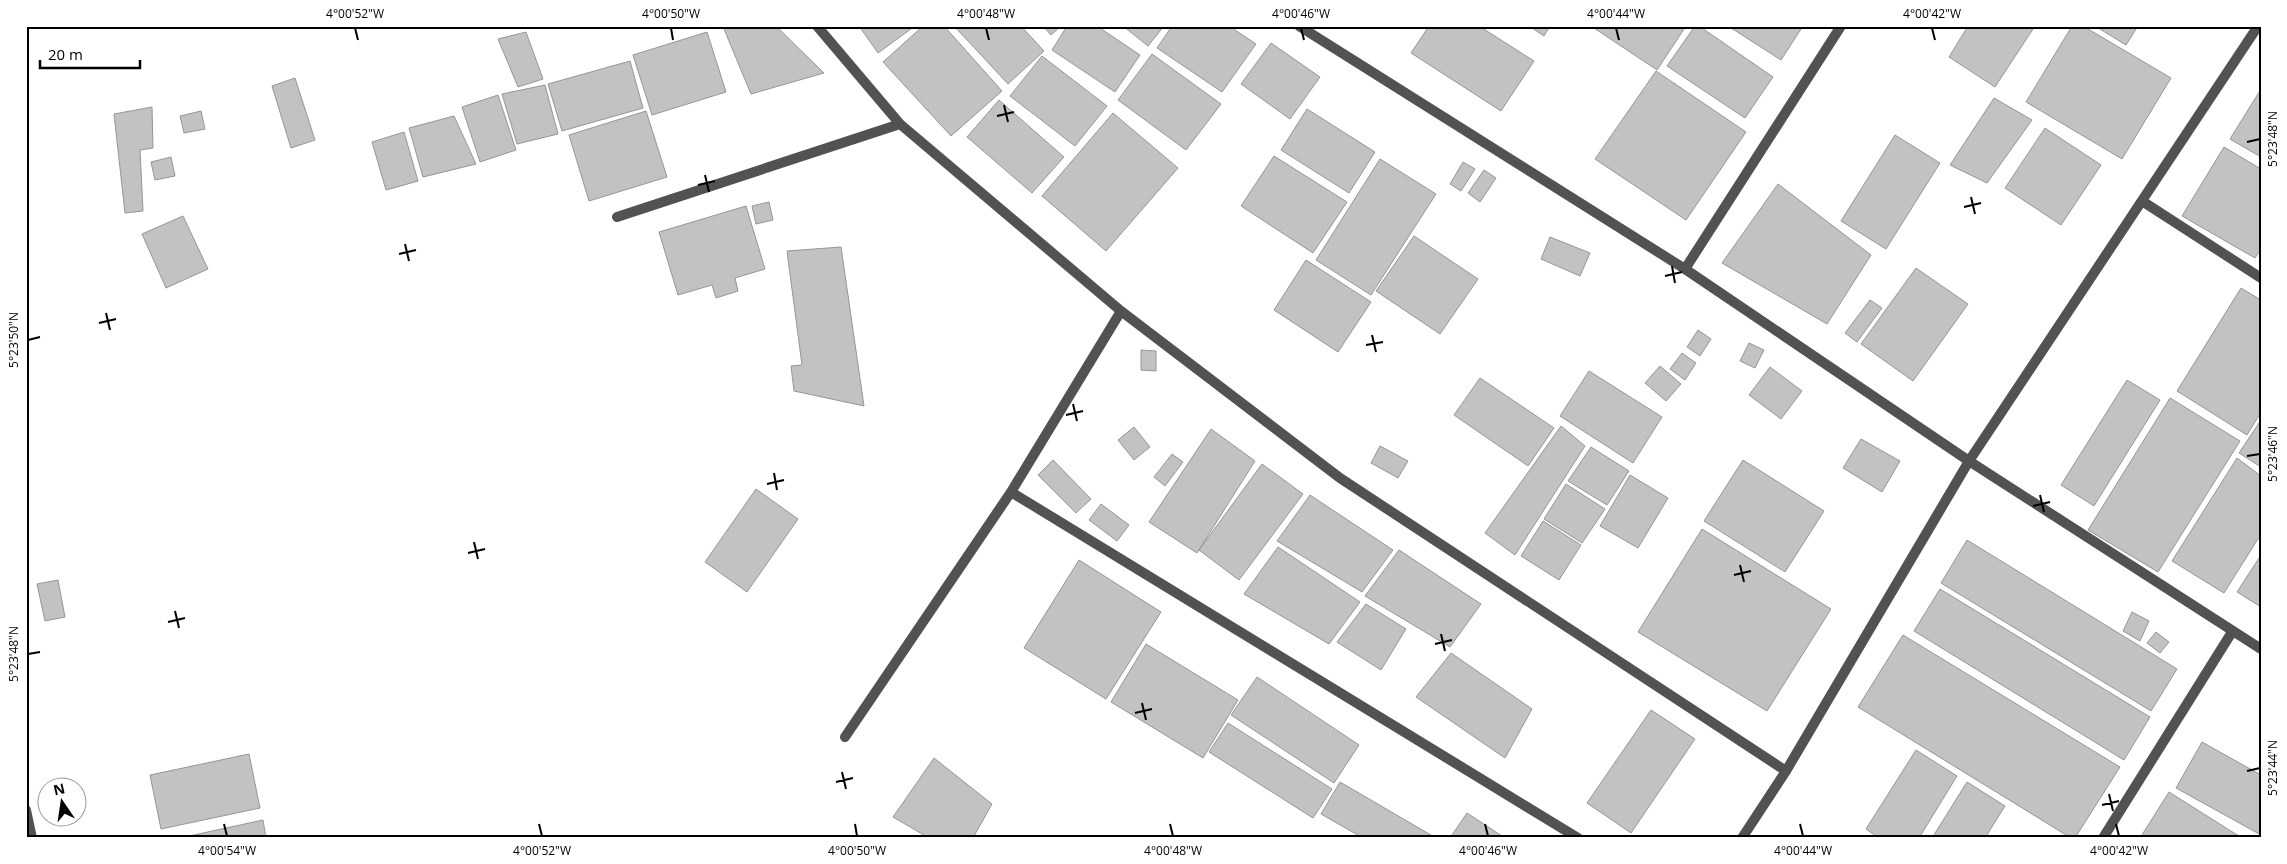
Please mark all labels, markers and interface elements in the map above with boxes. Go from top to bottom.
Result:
text: 4°00'52"W [326,5,384,22]
text: 4°00'50"W [642,5,700,22]
text: 4°00'48"W [957,5,1015,22]
text: 4°00'46"W [1272,5,1330,22]
text: 4°00'44"W [1587,5,1645,22]
text: 4°00'42"W [1903,5,1961,22]
scale bar [40,38,140,70]
text: 20 m [48,44,83,64]
text: 5°23'48"N [2264,111,2281,167]
text: 5°23'50"N [5,312,22,368]
text: 5°23'46"N [2264,426,2281,482]
text: 5°23'48"N [5,626,22,682]
text: 5°23'44"N [2264,740,2281,796]
north arrow [38,776,88,826]
text: N [51,778,67,799]
text: 4°00'54"W [198,842,256,859]
text: 4°00'52"W [513,842,571,859]
text: 4°00'50"W [828,842,886,859]
text: 4°00'48"W [1144,842,1202,859]
text: 4°00'46"W [1459,842,1517,859]
text: 4°00'44"W [1774,842,1832,859]
text: 4°00'42"W [2090,842,2148,859]

